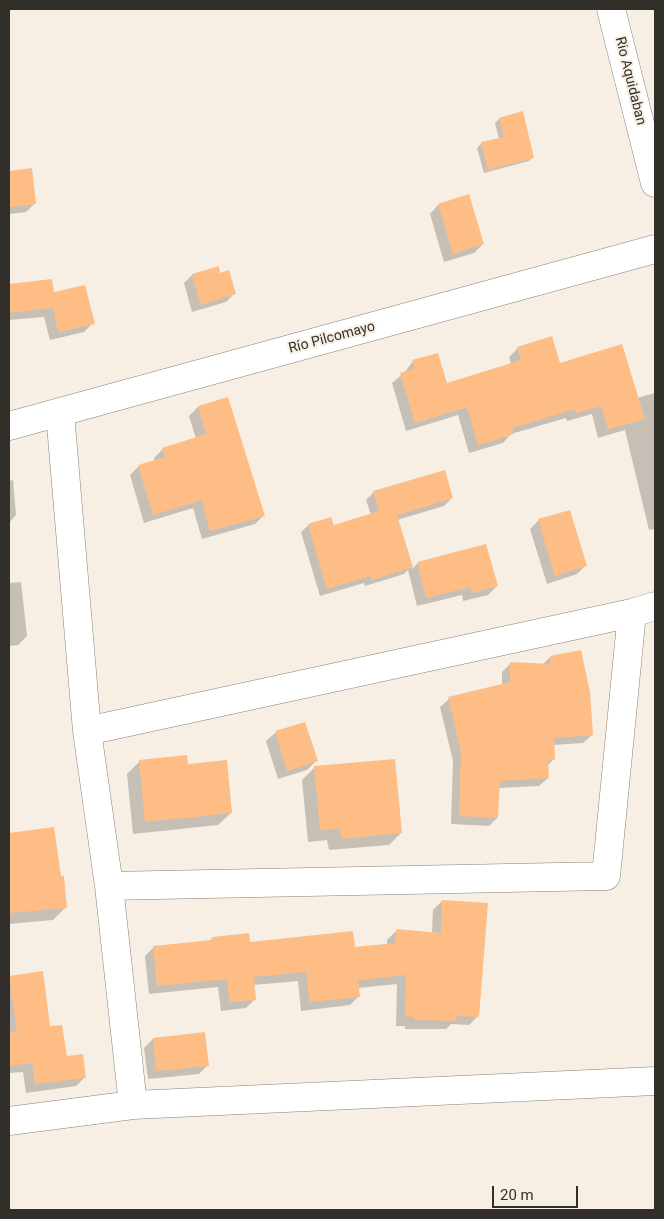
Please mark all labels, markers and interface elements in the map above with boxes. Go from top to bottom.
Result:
street label: Rio Aquidaban [611,35,649,127]
street label: Río Pilcomayo [287,318,377,358]
scale bar [494,1176,580,1208]
text: 20 m [500,1186,534,1204]

